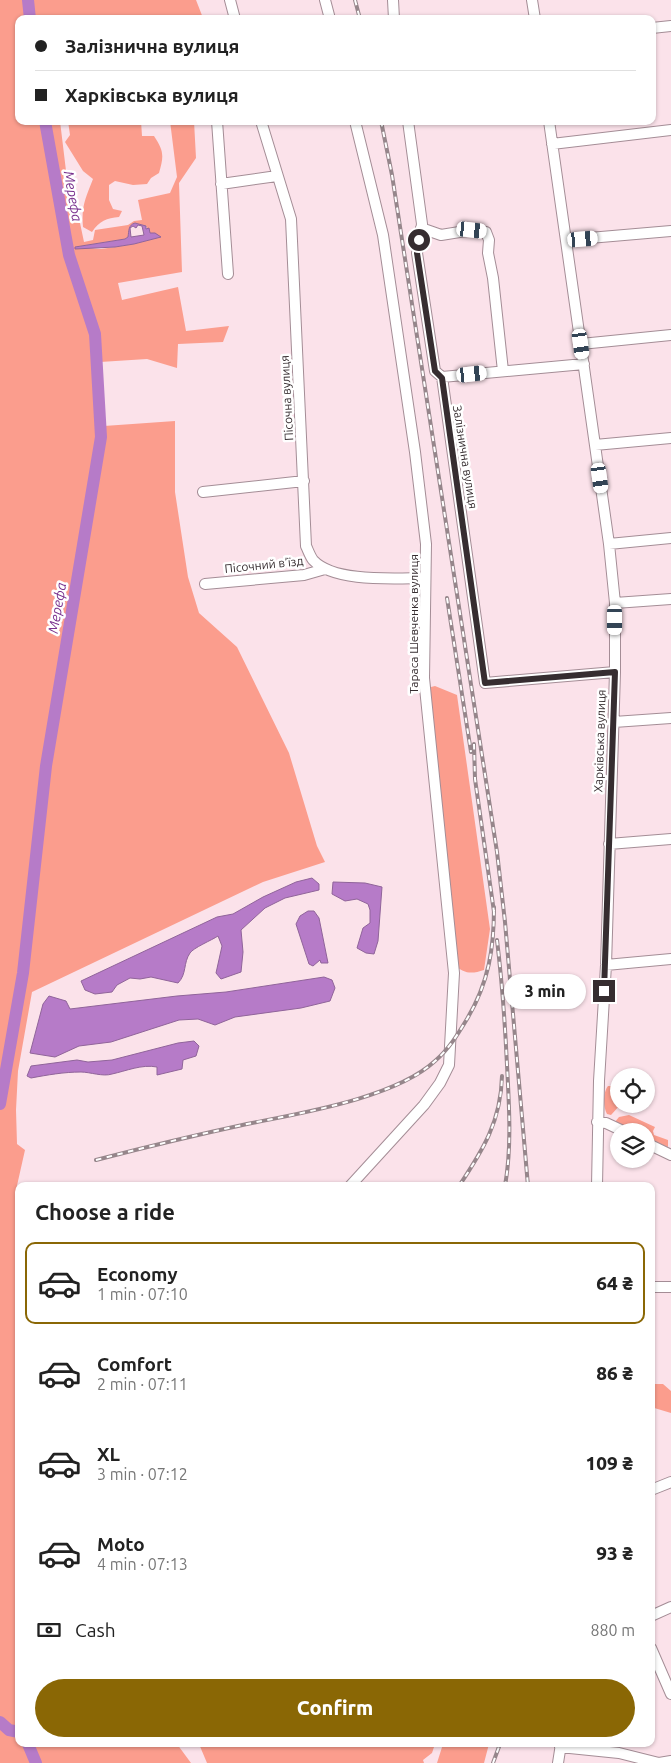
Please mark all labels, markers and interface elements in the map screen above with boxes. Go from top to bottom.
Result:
text: Залізнична вулиця [65,35,239,57]
text: Харківська вулиця [65,84,239,106]
water label: Мерефа [61,169,85,223]
car [456,221,487,239]
route start [408,229,430,251]
car [567,230,598,248]
car [571,328,590,360]
street label: Пісочна вулиця [278,355,295,441]
car [456,365,487,383]
street label: Залізнична вулиця [451,404,480,510]
car [590,462,609,494]
street label: Пісочний в’їзд [224,554,304,575]
street label: Тараса Шевченка вулиця [407,554,420,694]
water label: Мерефа [45,581,69,635]
car [607,605,622,635]
street label: Харківська вулиця [591,689,608,793]
callout: 3 min [504,974,586,1008]
route end [593,980,615,1002]
text: 3 min [525,982,565,1000]
map controls [610,1068,655,1168]
button: locate [610,1068,655,1113]
button: layers [610,1123,655,1168]
text: Choose a ride [35,1199,175,1224]
icon: car [37,1261,82,1306]
text: Economy [97,1263,178,1285]
text: 64 ₴ [596,1272,633,1294]
text: 1 min · 07:10 [97,1285,188,1303]
icon: car [37,1351,82,1396]
text: Comfort [97,1353,172,1375]
text: 86 ₴ [596,1362,633,1384]
text: 2 min · 07:11 [97,1375,188,1393]
icon: car [37,1441,82,1486]
text: XL [97,1443,120,1465]
text: 109 ₴ [586,1452,633,1474]
text: 3 min · 07:12 [97,1465,188,1483]
icon: car [37,1531,82,1576]
text: Moto [97,1533,145,1555]
text: 93 ₴ [596,1542,633,1564]
text: 4 min · 07:13 [97,1555,188,1573]
icon: cash [35,1616,63,1644]
text: Cash [75,1619,116,1641]
text: 880 m [590,1621,635,1639]
button: Confirm [35,1679,635,1737]

